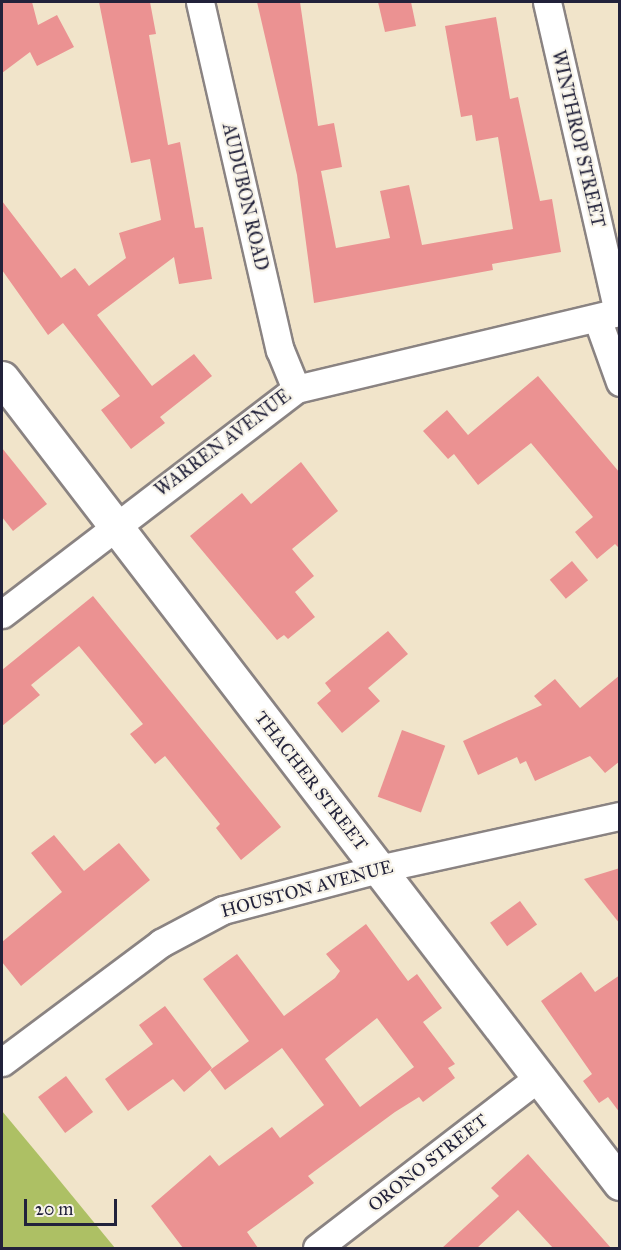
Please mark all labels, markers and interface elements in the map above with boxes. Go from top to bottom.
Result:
street label: WINTHROP STREET [547,48,609,230]
street label: AUDUBON ROAD [218,121,272,273]
street label: WARREN AVENUE [151,385,295,501]
street label: THACHER STREET [250,707,372,855]
street label: HOUSTON AVENUE [219,856,395,922]
street label: ORONO STREET [364,1110,492,1216]
scale bar [27,1187,120,1225]
text: 20 m [35,1198,73,1220]

